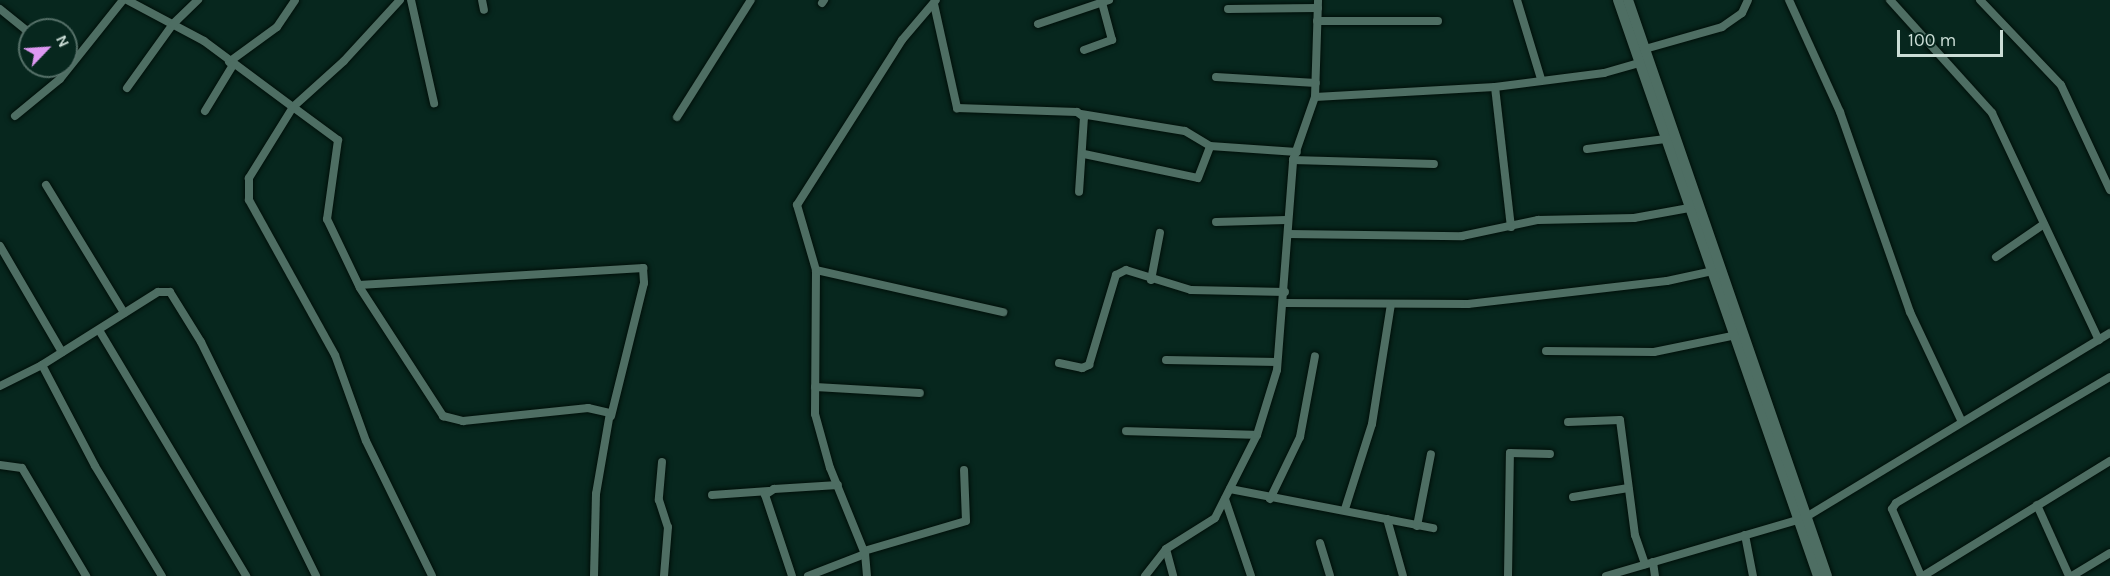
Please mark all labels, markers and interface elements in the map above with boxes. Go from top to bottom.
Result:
north arrow [18,18,78,78]
scale bar [1900,18,2006,56]
text: 100 m [1908,29,1956,51]
text: N [52,32,74,50]

